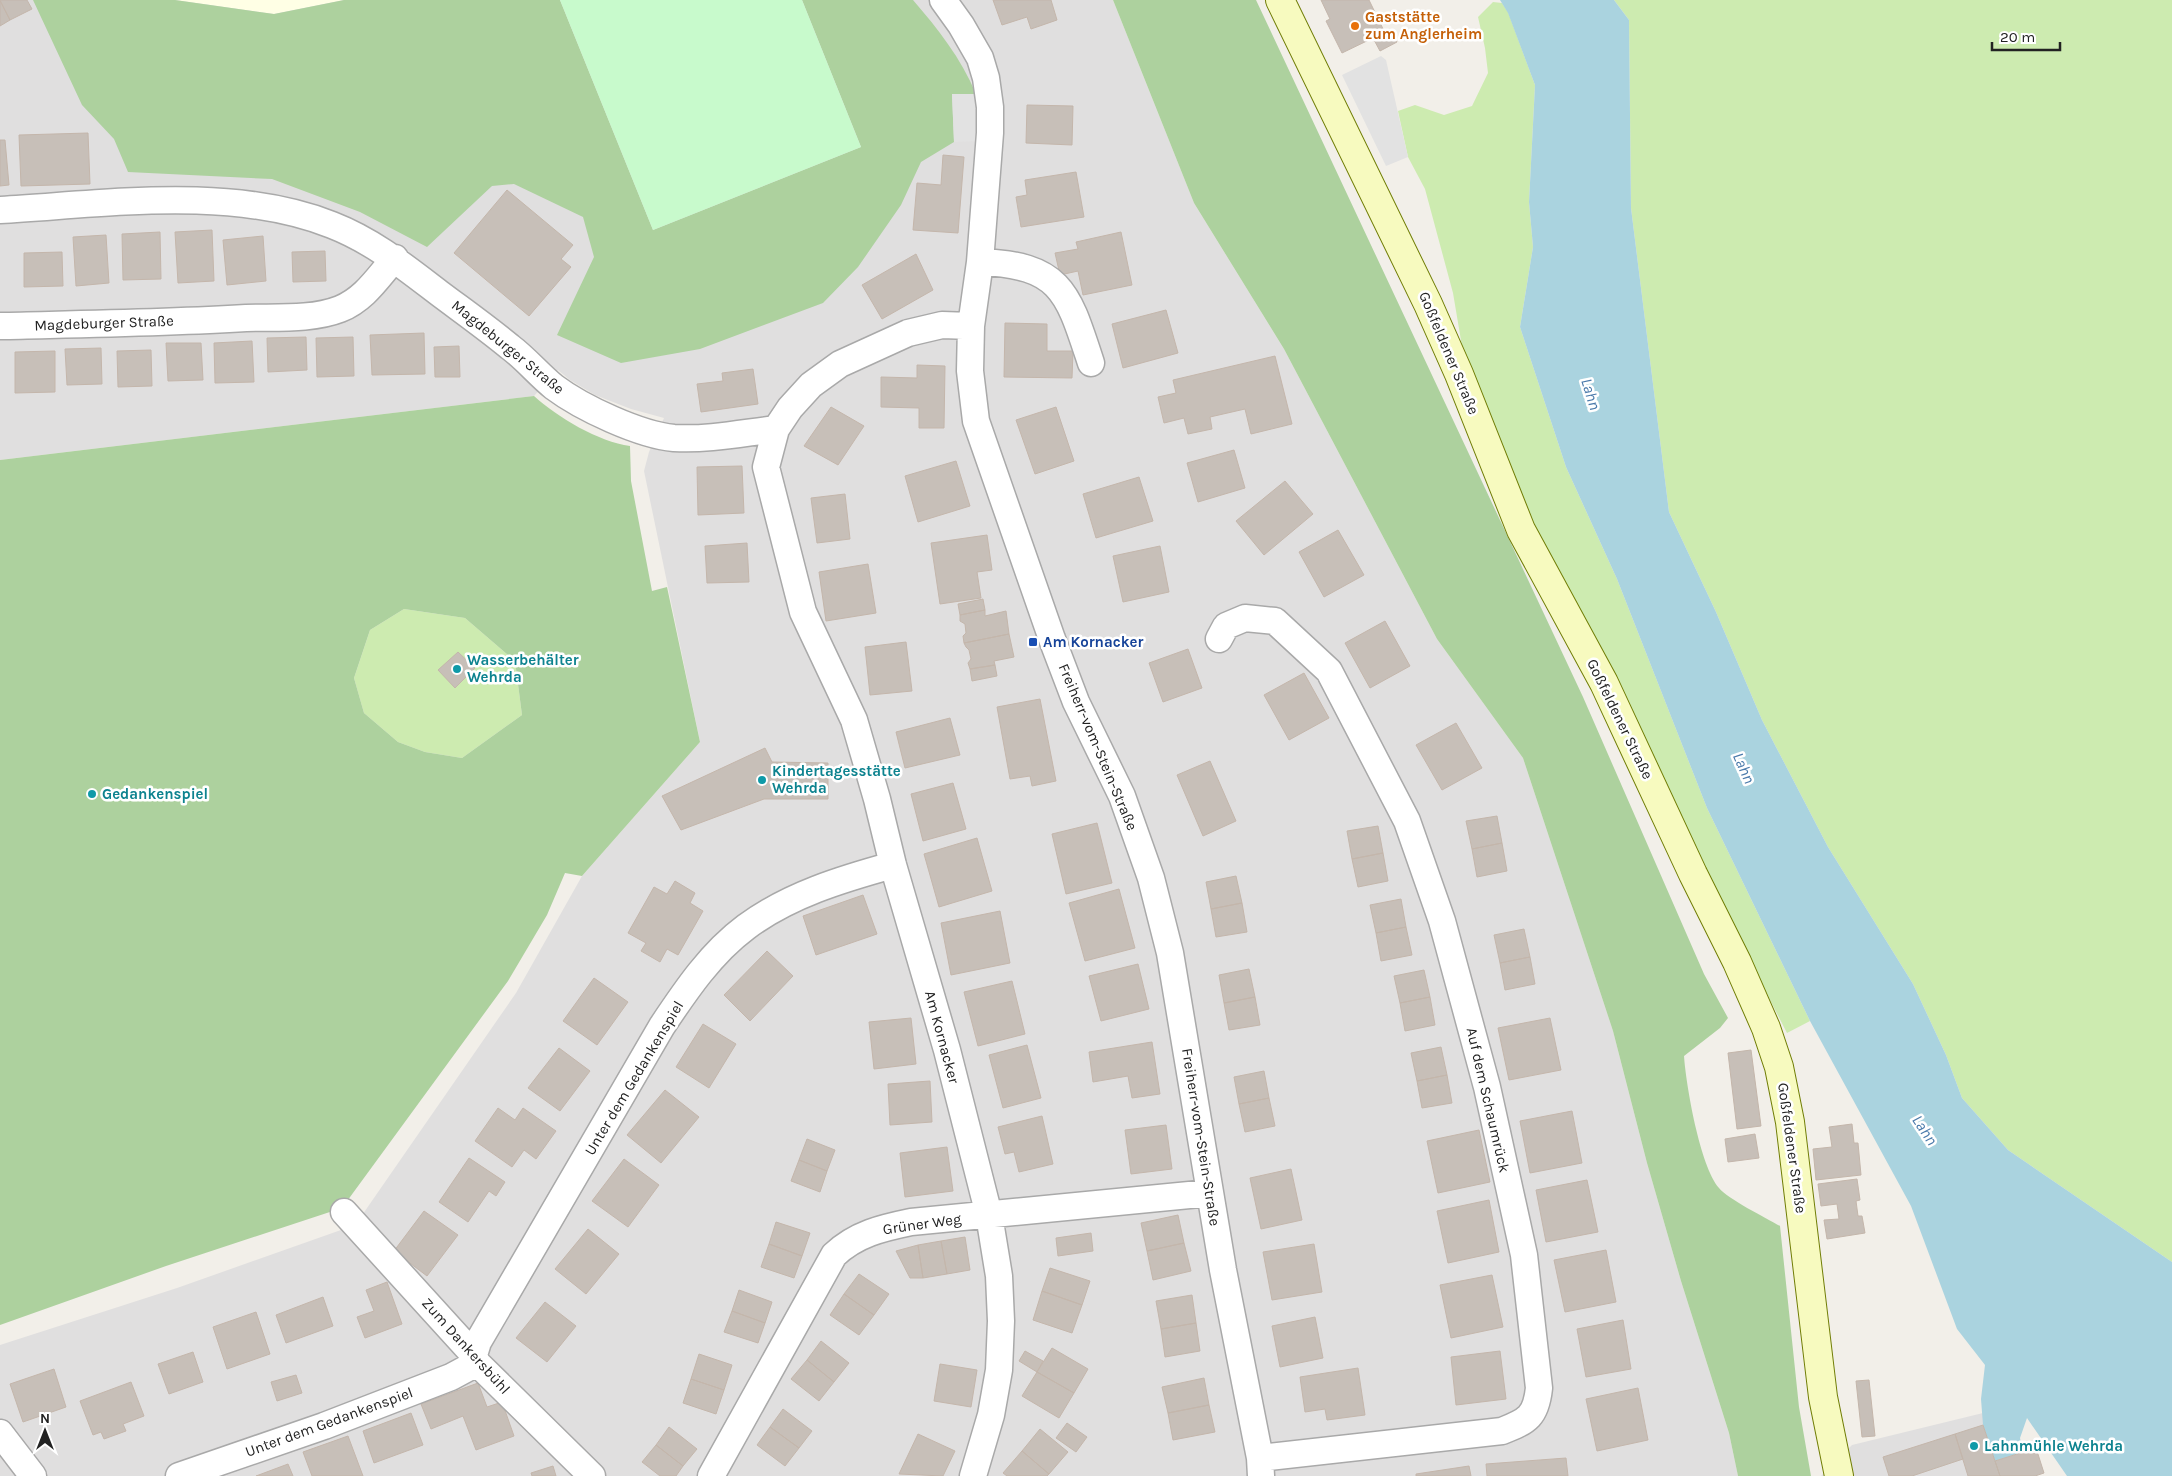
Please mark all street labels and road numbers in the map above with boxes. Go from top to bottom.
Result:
street label: Goßfeldener Straße [1415,289,1483,417]
street label: Magdeburger Straße [448,296,568,398]
street label: Magdeburger Straße [34,312,174,334]
street label: Goßfeldener Straße [1583,656,1657,782]
street label: Freiherr-vom-Stein-Straße [1055,661,1141,833]
street label: Am Kornacker [921,989,963,1086]
street label: Unter dem Gedankenspiel [581,997,687,1159]
street label: Auf dem Schaumrück [1463,1026,1513,1174]
street label: Freiherr-vom-Stein-Straße [1178,1047,1224,1227]
street label: Goßfeldener Straße [1774,1082,1810,1214]
street label: Grüner Weg [882,1210,963,1238]
street label: Zum Dankersbühl [418,1294,514,1398]
street label: Unter dem Gedankenspiel [243,1383,415,1461]

